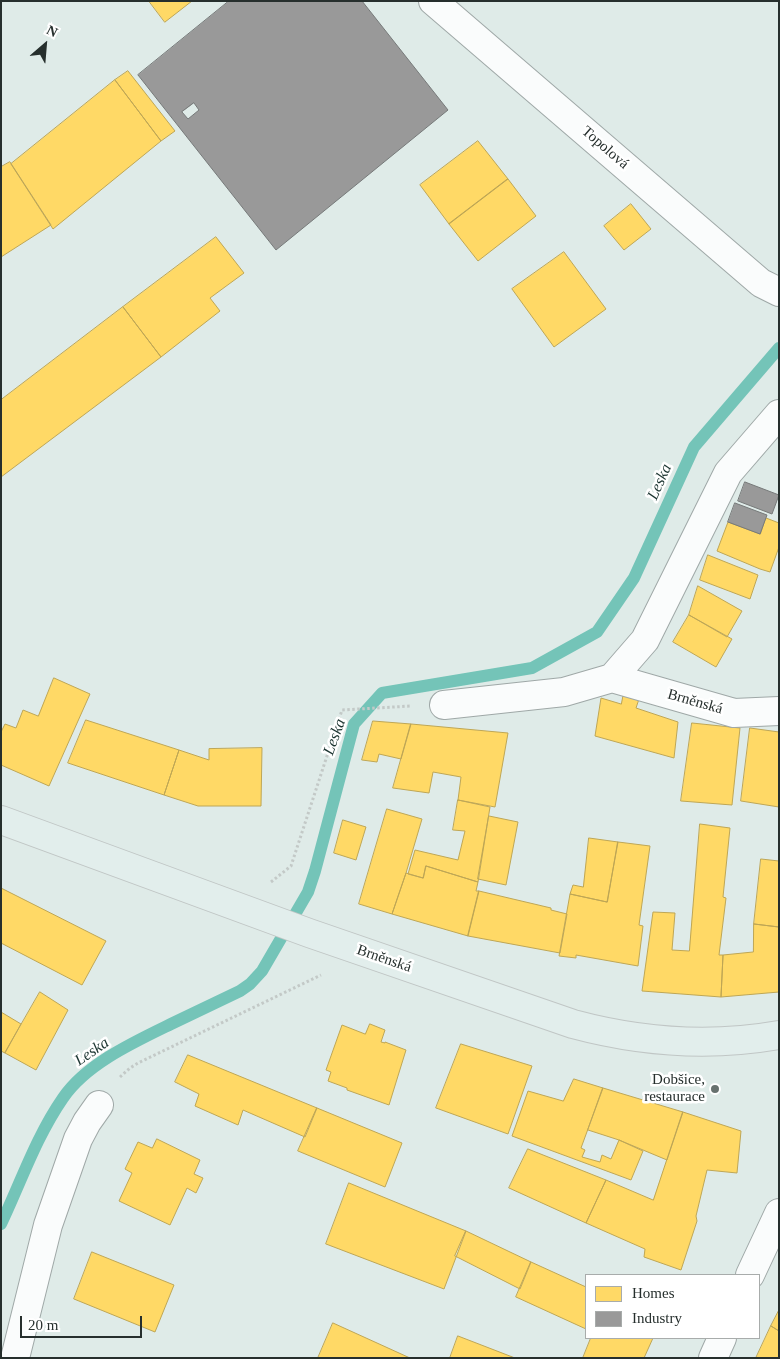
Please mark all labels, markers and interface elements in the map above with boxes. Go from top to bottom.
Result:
north arrow [20,20,70,70]
text: N [44,22,60,40]
street label: Topolová [578,123,632,173]
water label: Leska [644,461,676,503]
street label: Brněnská [665,686,725,718]
water label: Leska [320,716,350,758]
street label: Brněnská [354,941,414,977]
water label: Leska [71,1034,113,1070]
place label: Dobšice, restaurace [644,1071,705,1106]
marker: Dobšice, restaurace [709,1083,721,1095]
legend [585,1274,760,1339]
text: Homes [632,1285,675,1301]
scale bar [22,1306,145,1338]
text: Industry [632,1310,682,1326]
text: 20 m [28,1317,58,1333]

